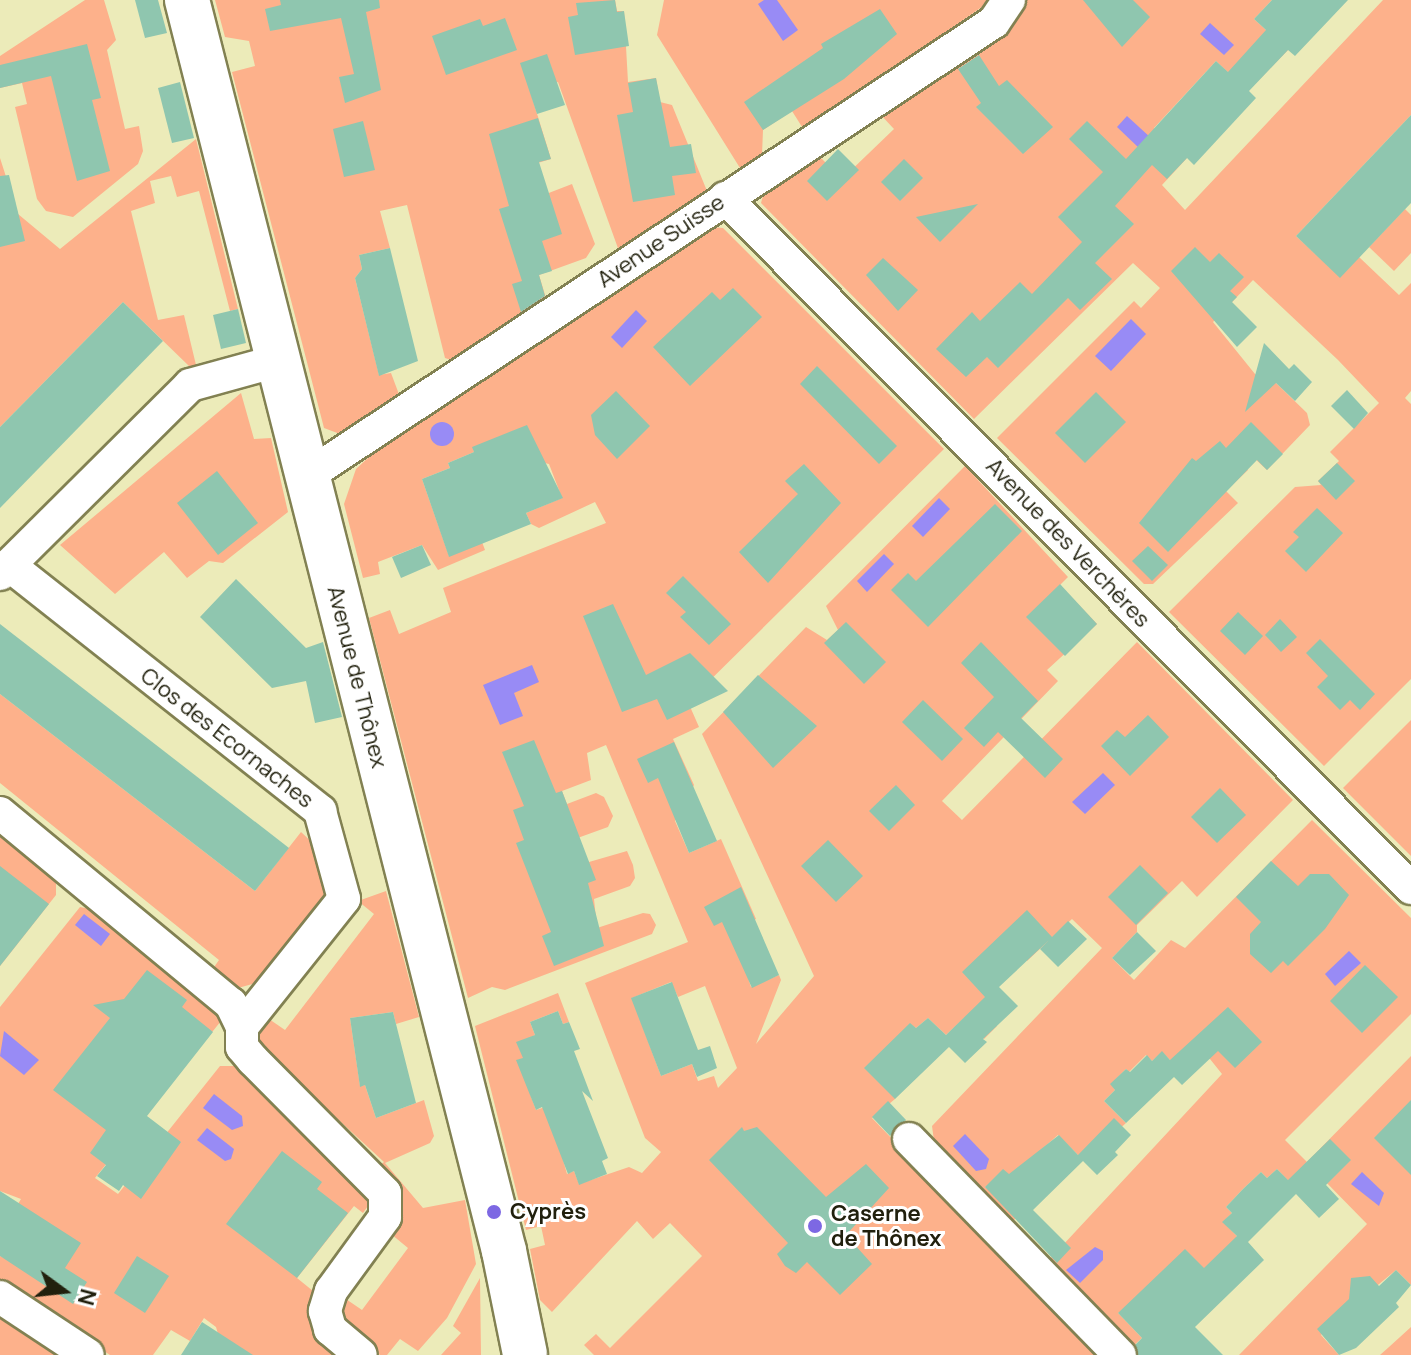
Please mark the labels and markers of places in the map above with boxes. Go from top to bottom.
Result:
place label: Cyprès [510,1199,586,1225]
place label: Caserne de Thônex [831,1200,941,1252]
marker: Cyprès [485,1203,503,1221]
marker: Caserne de Thônex [806,1217,824,1235]

